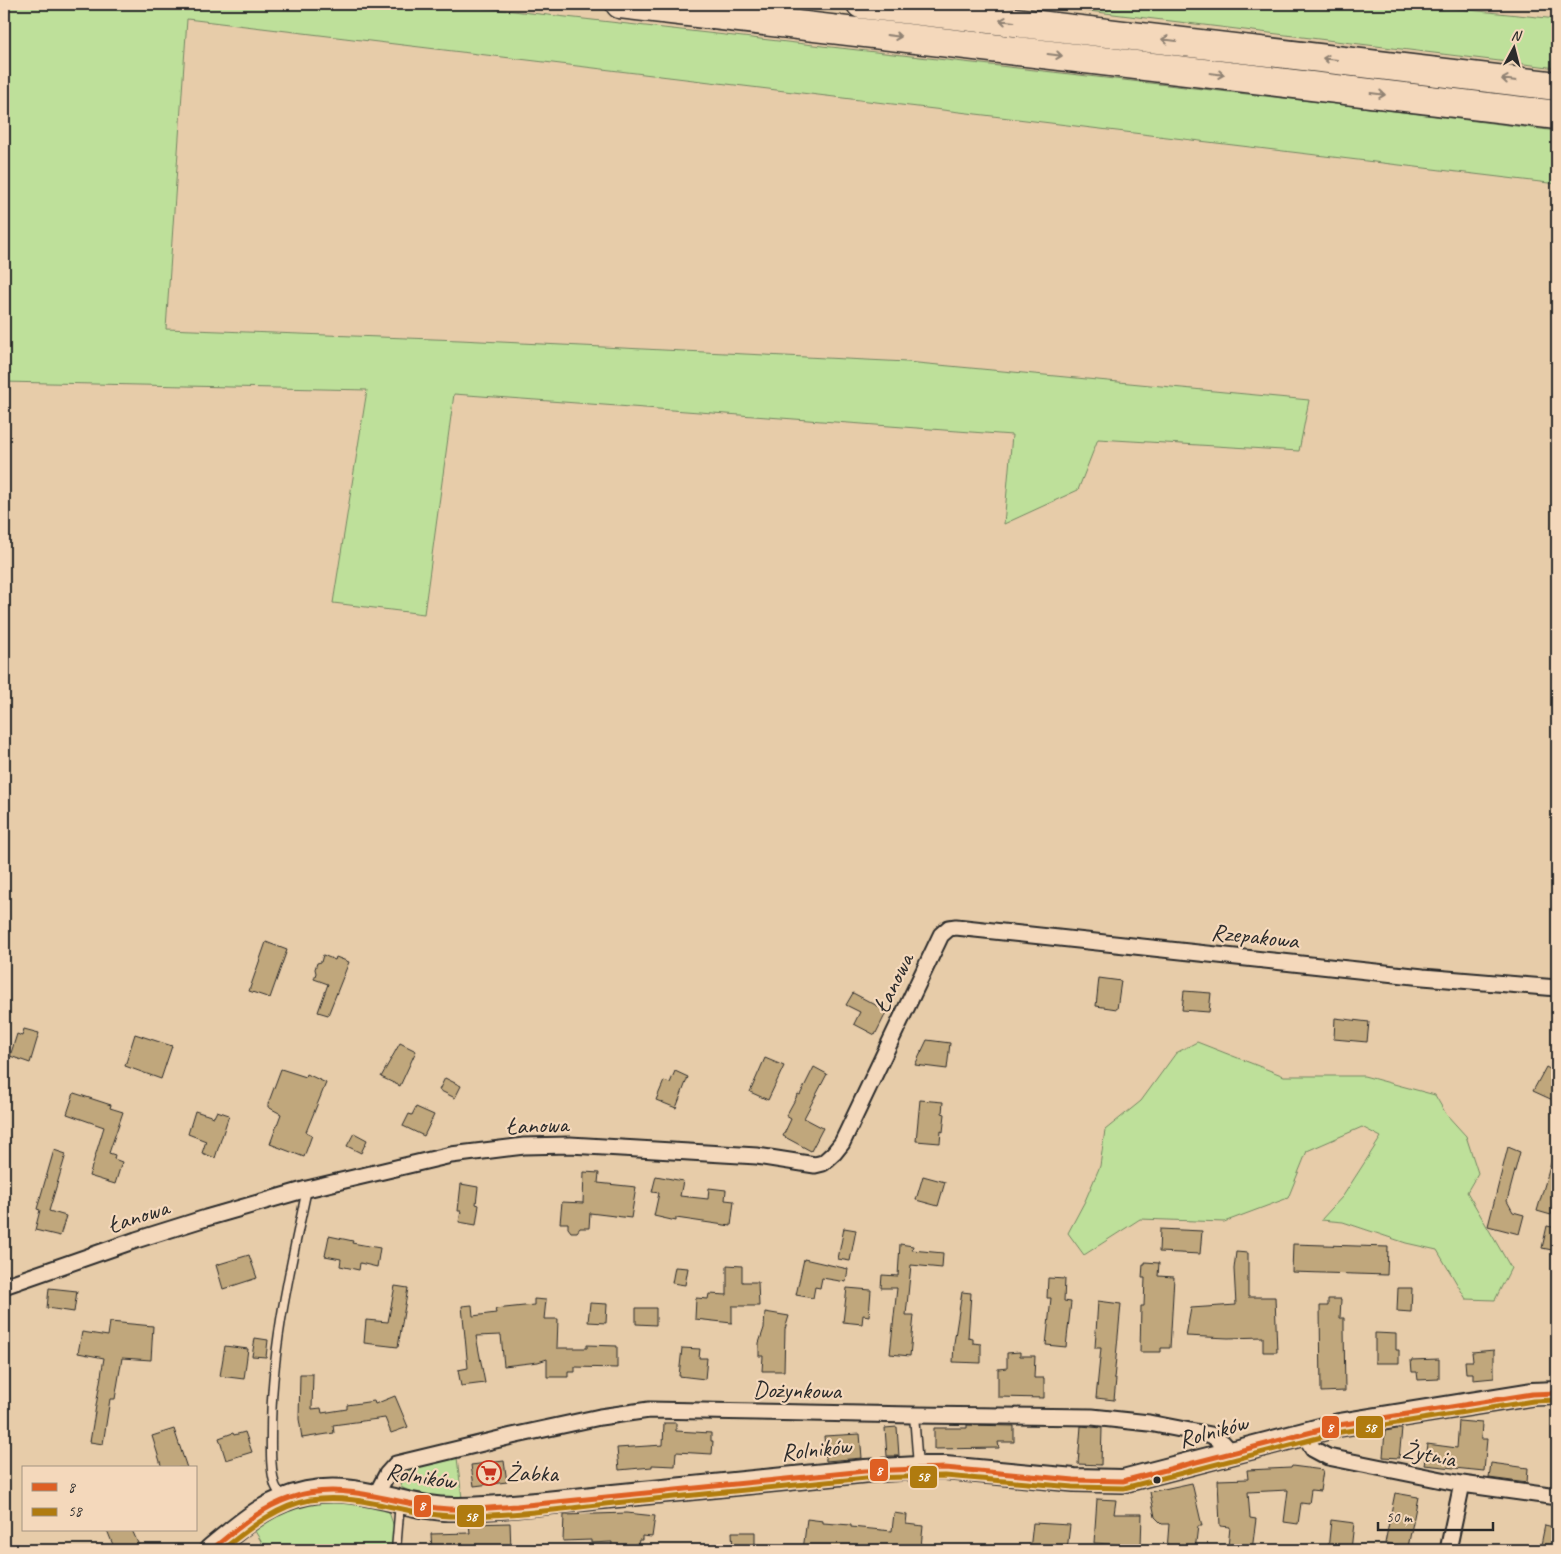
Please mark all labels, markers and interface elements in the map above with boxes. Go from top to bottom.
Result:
one-way arrow [1000,16,1016,26]
north arrow [1488,22,1538,72]
text: N [1510,27,1523,45]
one-way arrow [886,31,902,41]
one-way arrow [1161,35,1177,45]
one-way arrow [1047,50,1063,60]
one-way arrow [1322,54,1338,64]
one-way arrow [1208,69,1224,79]
one-way arrow [1501,75,1517,85]
one-way arrow [1370,89,1386,99]
street label: Rzepakowa [1210,917,1302,956]
street label: Łanowa [866,947,921,1018]
street label: Łanowa [505,1109,571,1141]
street label: Łanowa [104,1191,174,1240]
street label: Dożynkowa [753,1374,843,1406]
street label: Rolników [1175,1407,1252,1455]
line badge: 8 [1321,1415,1340,1439]
line badge: 58 [1355,1415,1384,1439]
text: 8 [1327,1419,1335,1436]
text: 58 [1364,1419,1378,1436]
street label: Rolników [780,1430,854,1468]
street label: Żytnia [1400,1434,1459,1474]
street label: Rolników [384,1456,460,1497]
place label: Żabka [506,1458,559,1488]
line badge: 8 [869,1458,889,1482]
supermarket icon: Żabka [476,1460,502,1486]
text: 8 [876,1462,884,1479]
line badge: 58 [909,1465,938,1489]
legend [22,1466,198,1532]
text: 58 [917,1468,931,1485]
unlabelled marker [1152,1475,1162,1485]
text: 8 [68,1478,76,1497]
line badge: 8 [413,1494,432,1518]
text: 8 [419,1497,427,1514]
scale bar [1378,1499,1494,1531]
text: 58 [68,1502,83,1521]
line badge: 58 [456,1504,485,1528]
text: 58 [465,1508,479,1525]
text: 50 m [1386,1508,1413,1527]

